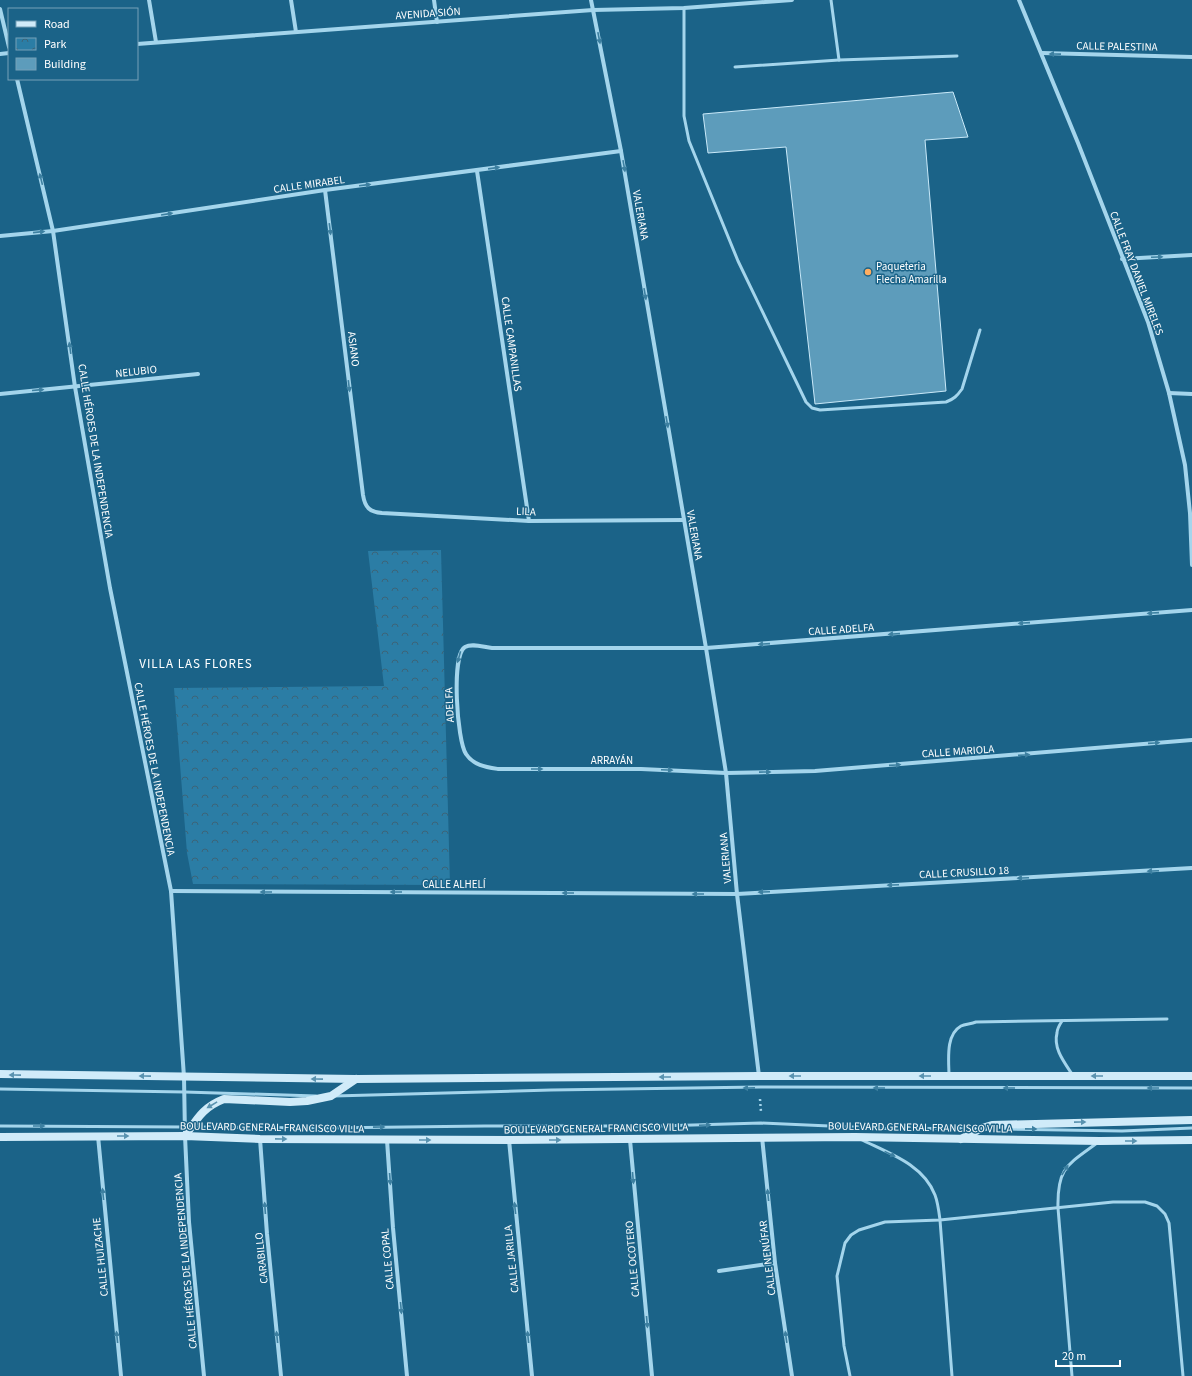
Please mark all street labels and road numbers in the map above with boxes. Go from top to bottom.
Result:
street label: AVENIDA SIÓN [395,4,461,23]
street label: CALLE PALESTINA [1076,38,1158,55]
street label: CALLE MIRABEL [273,172,346,197]
street label: VALERIANA [629,189,652,241]
street label: CALLE FRAY DANIEL MIRELES [1106,209,1167,337]
street label: CALLE CAMPANILLAS [497,296,526,393]
street label: ASIANO [344,331,363,367]
street label: NELUBIO [115,362,158,381]
street label: CALLE HÉROES DE LA INDEPENDENCIA [74,363,117,539]
street label: LILA [516,504,536,519]
street label: VALERIANA [683,509,706,561]
street label: CALLE ADELFA [808,620,874,639]
street label: CALLE HÉROES DE LA INDEPENDENCIA [130,681,179,857]
street label: ADELFA [441,687,458,723]
street label: CALLE MARIOLA [921,741,995,762]
street label: ARRAYÁN [591,753,633,768]
street label: VALERIANA [716,832,735,884]
street label: CALLE CRUSILLO 18 [919,863,1010,882]
street label: CALLE ALHELÍ [422,877,487,892]
street label: BOULEVARD GENERAL FRANCISCO VILLA [180,1118,364,1137]
street label: BOULEVARD GENERAL FRANCISCO VILLA [828,1118,1012,1137]
street label: BOULEVARD GENERAL FRANCISCO VILLA [504,1119,688,1138]
street label: CALLE HÉROES DE LA INDEPENDENCIA [170,1173,201,1349]
street label: CALLE HUIZACHE [89,1217,112,1297]
street label: CALLE OCOTERO [622,1220,643,1298]
street label: CALLE NENÚFAR [755,1220,780,1296]
street label: CALLE JARILLA [500,1224,523,1294]
street label: CALLE COPAL [377,1227,398,1290]
street label: CARABILLO [251,1232,272,1284]

